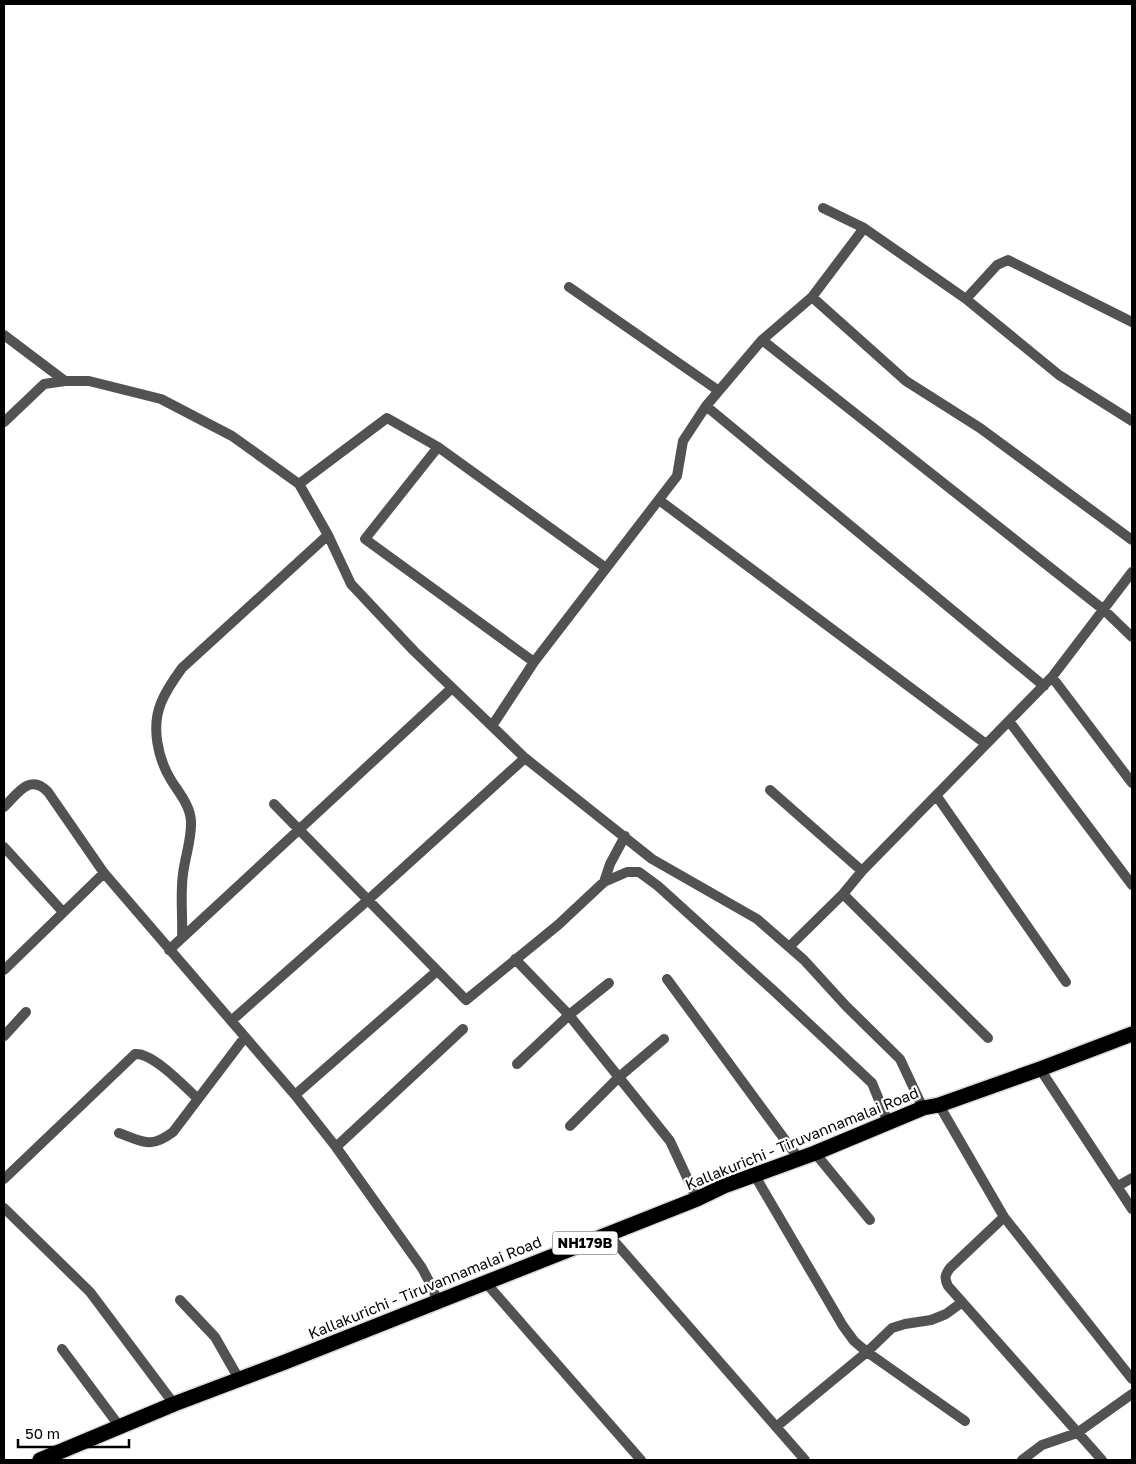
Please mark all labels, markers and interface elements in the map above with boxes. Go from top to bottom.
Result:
street label: Kallakurichi - Tiruvannamalai Road [682,1083,921,1193]
street label: Kallakurichi - Tiruvannamalai Road [305,1232,544,1342]
road number: NH179B [552,1232,618,1254]
scale bar [18,1416,129,1448]
text: 50 m [25,1424,60,1442]

